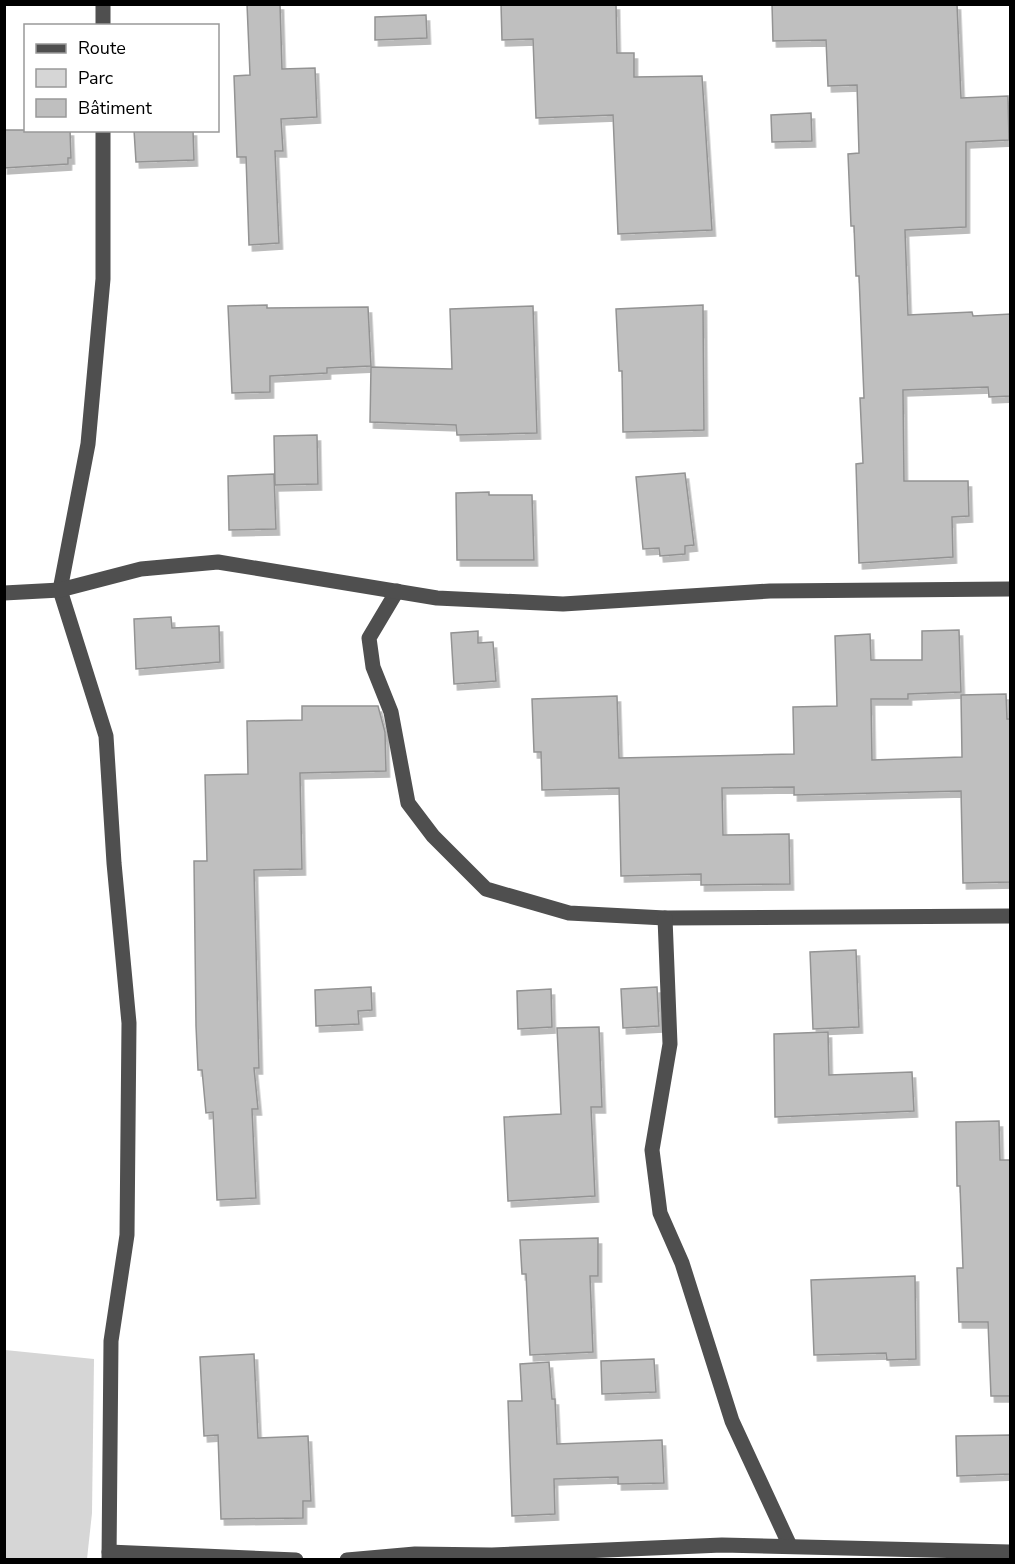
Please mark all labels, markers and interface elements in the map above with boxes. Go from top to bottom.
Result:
legend [24,24,219,132]
text: Route [78,36,126,60]
text: Parc [78,66,113,90]
text: Bâtiment [78,96,152,120]

